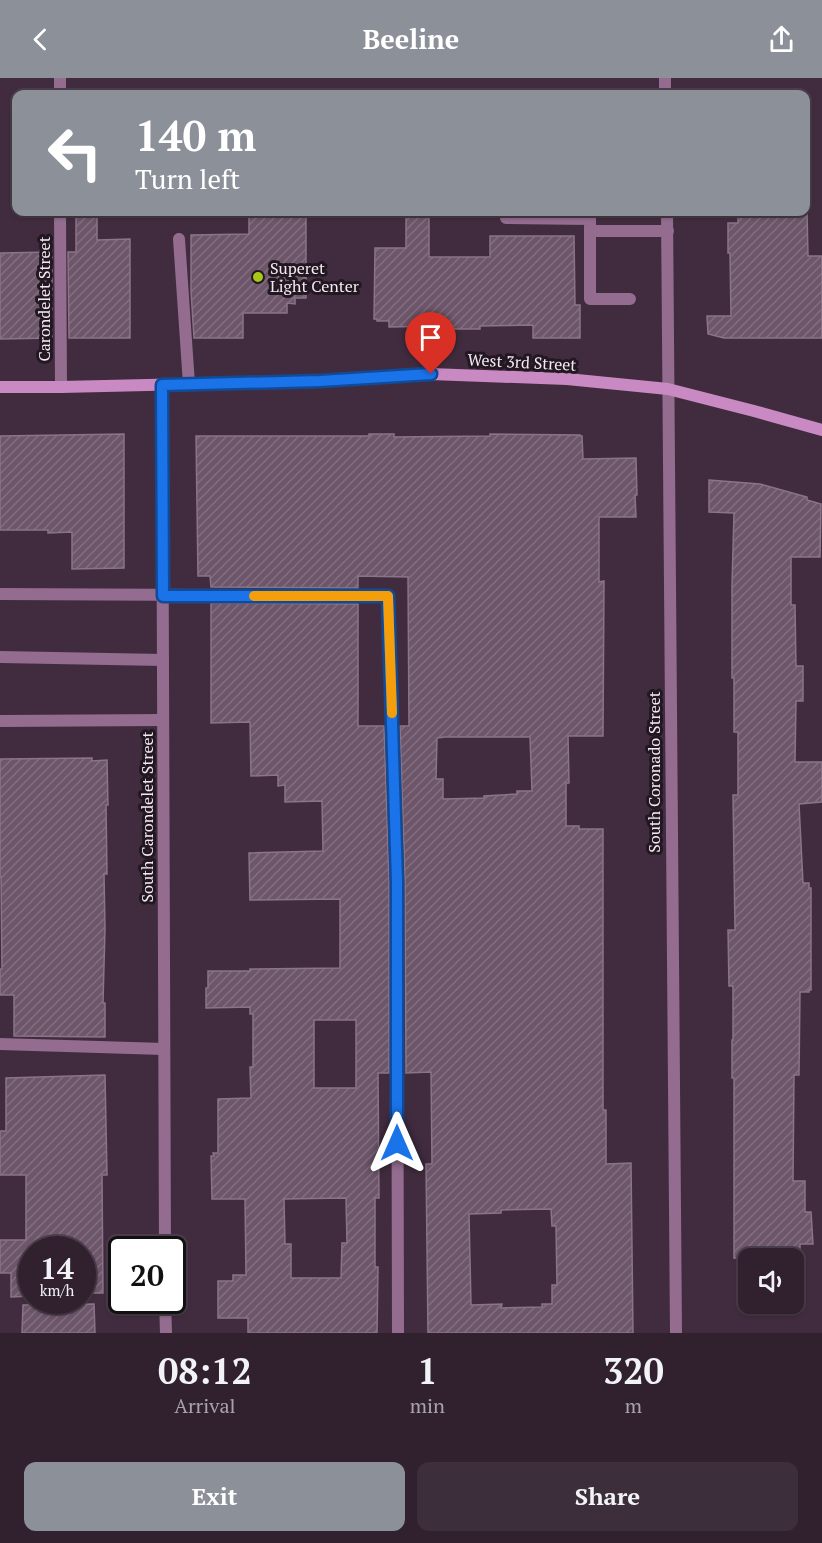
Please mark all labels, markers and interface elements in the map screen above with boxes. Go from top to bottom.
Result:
text: Beeline [363,21,459,57]
icon: back [24,23,57,56]
icon: share [765,23,798,56]
text: 140 m [135,107,256,163]
icon: left [36,114,114,192]
text: Turn left [135,161,240,197]
street label: Carondelet Street [33,236,55,362]
place label: Superet Light Center [270,257,360,297]
marker: Superet Light Center [251,270,265,284]
pin [405,312,456,374]
icon: arrive [414,321,447,354]
street label: West 3rd Street [467,348,577,376]
street label: South Coronado Street [643,691,665,853]
street label: South Carondelet Street [136,731,158,903]
position arrow [365,1111,429,1175]
speed limit sign: 20 [108,1236,186,1314]
text: 14 [40,1248,74,1288]
map controls [738,1248,804,1314]
button: sound [738,1248,804,1314]
text: km/h [40,1280,74,1300]
text: 08:12 [158,1347,252,1394]
text: 1 [417,1347,438,1394]
text: 320 [603,1347,664,1394]
text: Arrival [174,1392,236,1419]
text: min [410,1392,445,1419]
text: m [625,1392,642,1419]
button: Exit [24,1462,405,1531]
button: Share [417,1462,798,1531]

